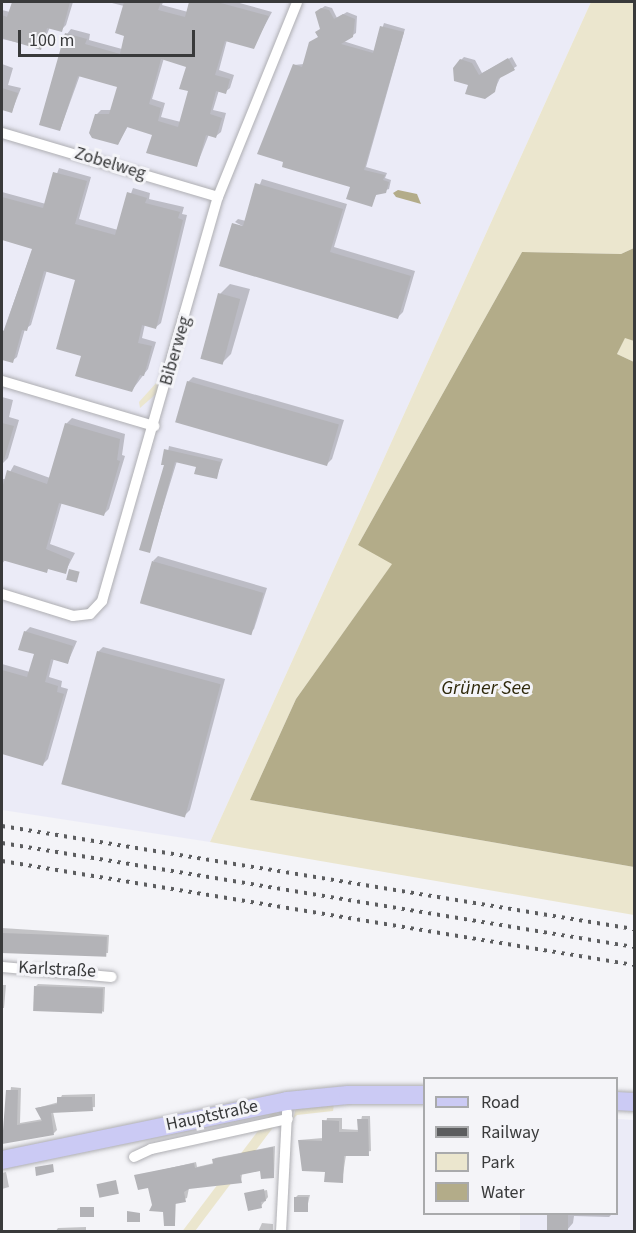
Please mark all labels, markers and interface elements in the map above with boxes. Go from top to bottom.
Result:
scale bar [21,18,198,56]
text: 100 m [29,28,74,53]
street label: Zobelweg [72,143,148,185]
street label: Biberweg [156,314,196,388]
water label: Grüner See [441,676,531,700]
street label: Karlstraße [18,957,96,983]
legend [423,1077,618,1215]
text: Road [481,1090,520,1115]
street label: Hauptstraße [164,1096,260,1136]
text: Railway [481,1120,540,1145]
text: Park [481,1150,515,1175]
text: Water [481,1180,525,1205]

